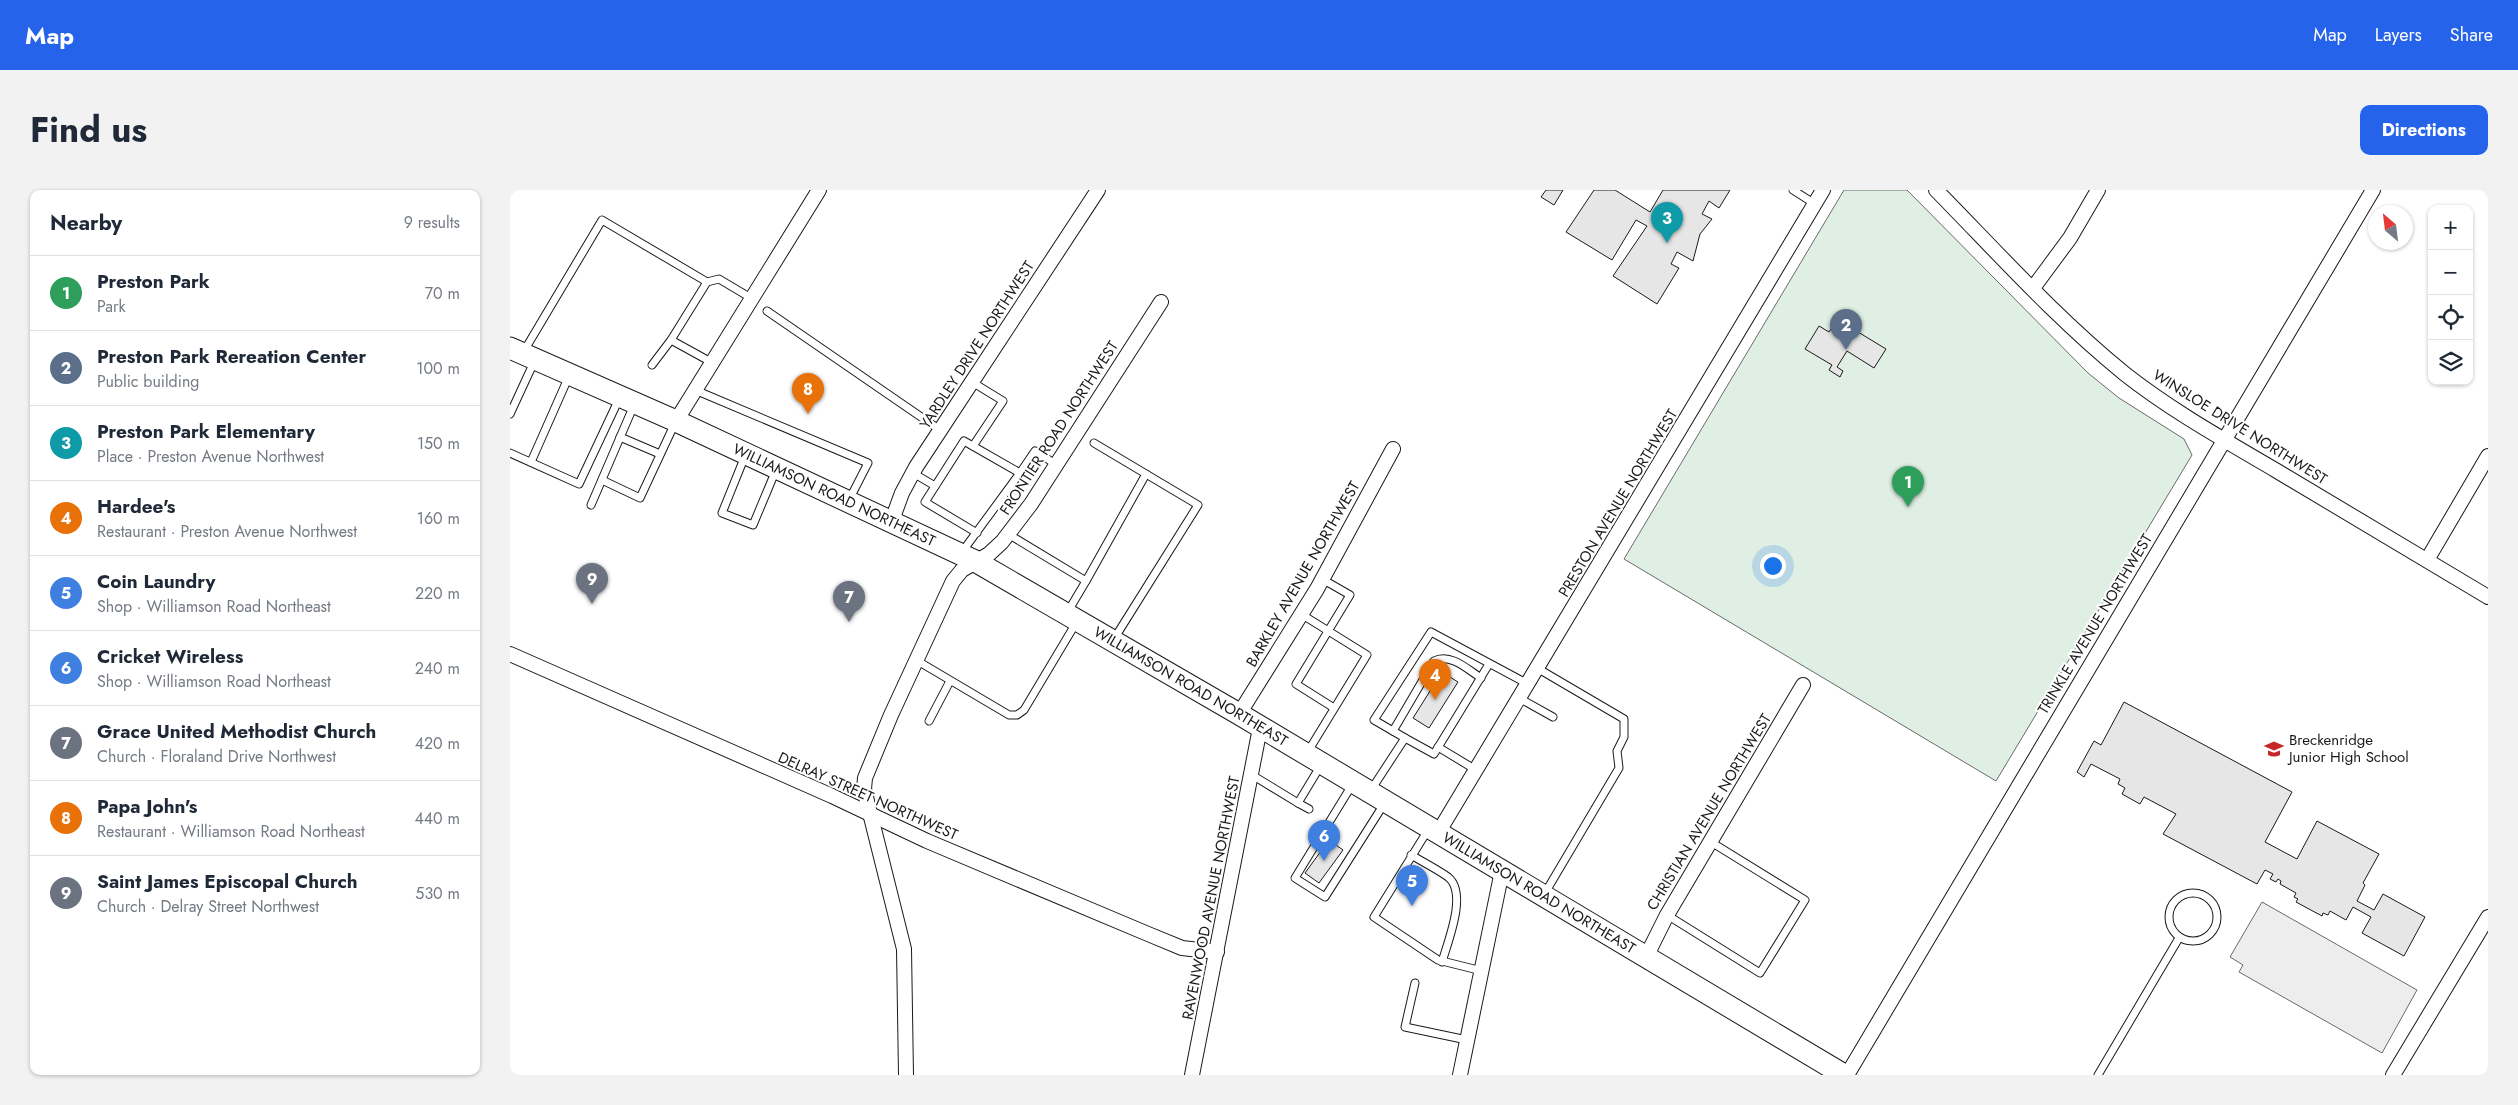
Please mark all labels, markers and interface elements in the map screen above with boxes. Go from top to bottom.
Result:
text: Map [25,18,74,53]
text: Map [2313,22,2347,48]
text: Layers [2375,22,2422,48]
text: Share [2450,22,2493,48]
text: Find us [30,105,147,155]
button: Directions [2360,105,2488,155]
pin: 3 [1651,202,1683,243]
north arrow [2368,205,2413,250]
map controls [2428,205,2473,385]
button: + [2428,205,2473,250]
text: Nearby [50,208,122,238]
text: 9 results [404,211,460,234]
button: − [2428,250,2473,295]
street label: YARDLEY DRIVE NORTHWEST [914,257,1040,433]
text: Preston Park [97,268,210,295]
text: 1 [62,282,70,305]
text: 70 m [425,282,460,305]
text: Park [97,295,126,318]
button: locate [2428,295,2473,340]
pin: 2 [1830,309,1862,350]
street label: FRONTIER ROAD NORTHWEST [994,337,1124,519]
button: layers [2428,340,2473,385]
text: Preston Park Rereation Center [97,343,366,370]
text: 2 [61,357,71,380]
text: 100 m [416,357,460,380]
street label: WINSLOE DRIVE NORTHWEST [2148,364,2332,490]
text: Public building [97,370,199,393]
pin: 8 [792,373,824,414]
street label: PRESTON AVENUE NORTHWEST [1553,405,1683,601]
text: Preston Park Elementary [97,418,315,445]
text: 3 [61,432,71,455]
text: 150 m [417,432,460,455]
street label: WILLIAMSON ROAD NORTHEAST [729,438,939,552]
text: Place · Preston Avenue Northwest [97,445,324,468]
pin: 1 [1892,466,1924,507]
street label: BARKLEY AVENUE NORTHWEST [1241,477,1365,671]
text: Hardee's [97,493,176,520]
text: 4 [60,507,72,530]
text: 160 m [417,507,460,530]
text: Restaurant · Preston Avenue Northwest [97,520,357,543]
street label: TRINKLE AVENUE NORTHWEST [2032,530,2158,718]
your location [1760,553,1786,579]
pin: 9 [576,563,608,604]
text: Coin Laundry [97,568,216,595]
pin: 7 [833,581,865,622]
text: 5 [61,582,71,605]
text: 220 m [415,582,460,605]
text: Shop · Williamson Road Northeast [97,595,331,618]
street label: WILLIAMSON ROAD NORTHEAST [1090,621,1292,752]
text: Cricket Wireless [97,643,243,670]
text: 6 [61,657,71,680]
text: 240 m [415,657,460,680]
pin: 4 [1419,659,1451,700]
text: Shop · Williamson Road Northeast [97,670,331,693]
street label: CHRISTIAN AVENUE NORTHWEST [1641,709,1777,915]
text: Grace United Methodist Church [97,718,376,745]
place label: Breckenridge Junior High School [2287,729,2409,768]
text: 7 [61,732,71,755]
text: 420 m [415,732,460,755]
school or university icon: Breckenridge Junior High School [2263,738,2285,760]
text: Church · Floraland Drive Northwest [97,745,336,768]
street label: DELRAY STREET NORTHWEST [775,746,961,846]
street label: RAVENWOOD AVENUE NORTHWEST [1177,774,1245,1022]
text: Papa John's [97,793,197,820]
text: 8 [61,807,71,830]
text: 440 m [414,807,460,830]
text: Restaurant · Williamson Road Northeast [97,820,365,843]
pin: 6 [1308,820,1340,861]
street label: WILLIAMSON ROAD NORTHEAST [1438,827,1640,959]
pin: 5 [1396,865,1428,906]
text: Saint James Episcopal Church [97,868,358,895]
text: 9 [61,882,71,905]
text: 530 m [415,882,460,905]
text: Church · Delray Street Northwest [97,895,319,918]

